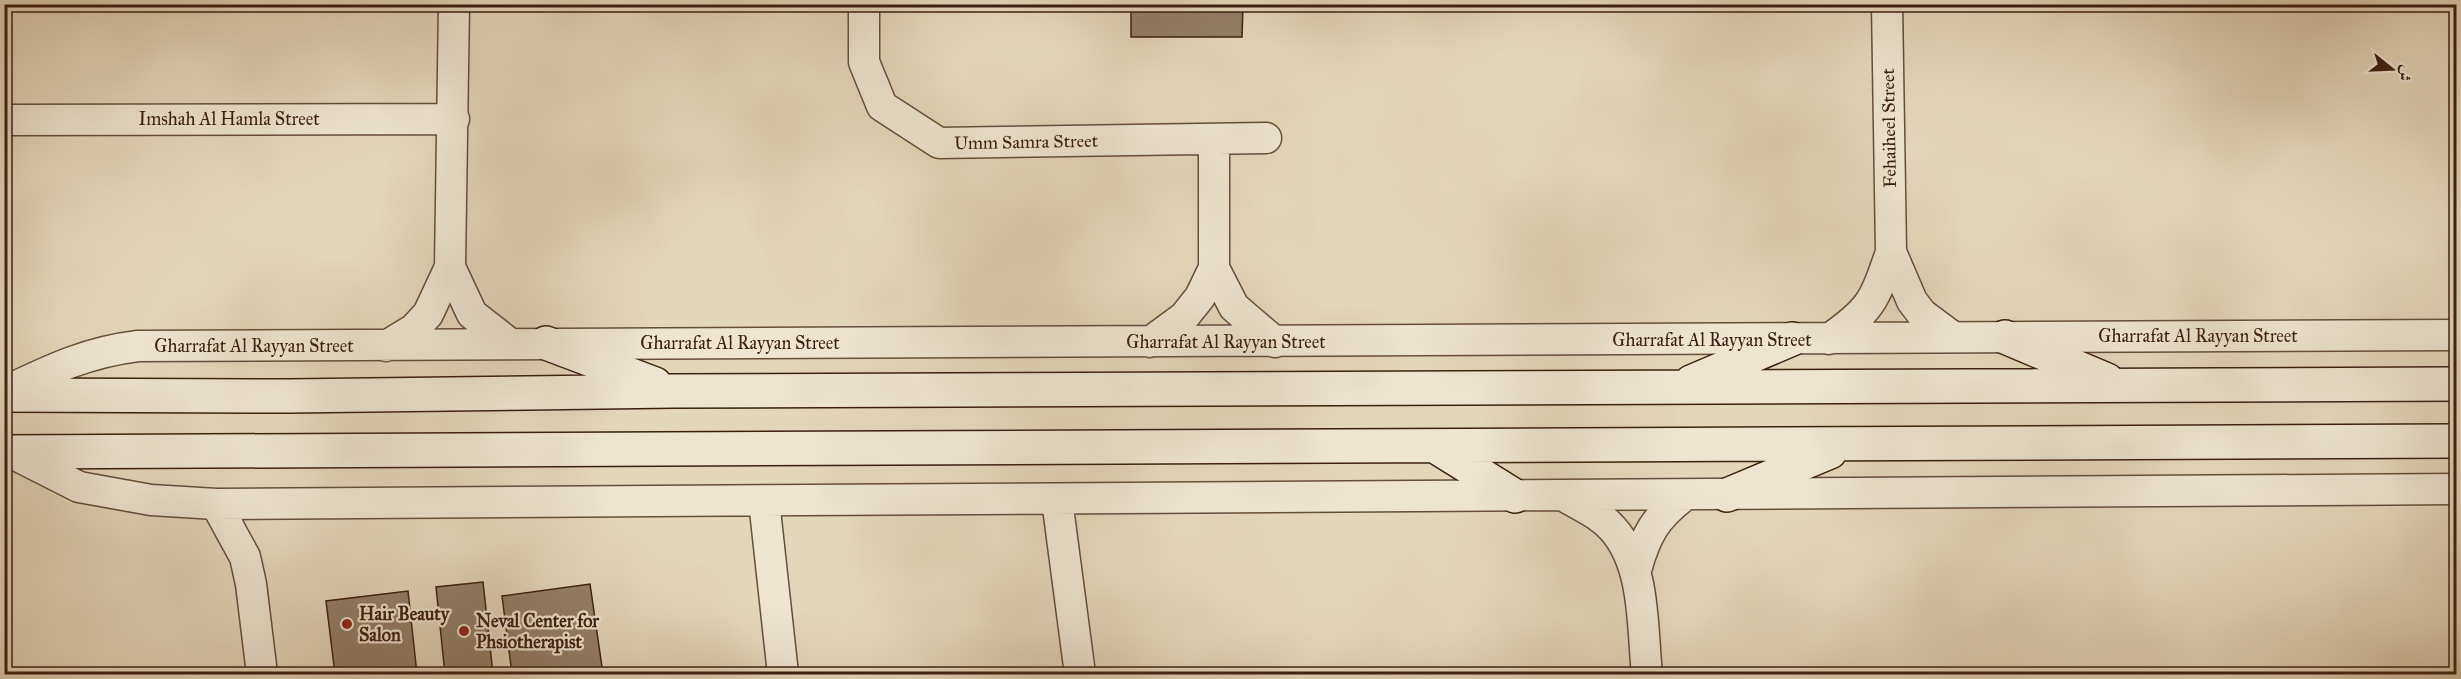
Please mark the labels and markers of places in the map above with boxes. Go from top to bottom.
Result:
place label: Hair Beauty Salon [359,603,451,646]
place label: Neval Center for Phsiotherapist [476,610,600,654]
marker: Hair Beauty Salon [340,617,354,631]
marker: Neval Center for Phsiotherapist [457,624,471,638]

